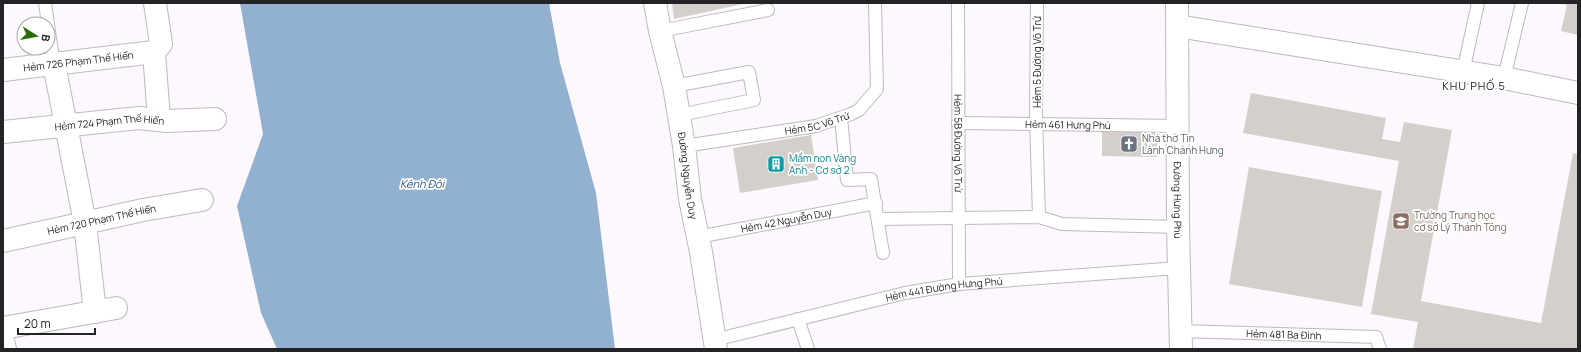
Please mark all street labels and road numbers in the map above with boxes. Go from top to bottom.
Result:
street label: Hẻm 5 Đường Võ Trứ [1030,15,1044,108]
street label: Hẻm 726 Phạm Thế Hiển [23,47,134,75]
street label: Hẻm 5B Đường Võ Trứ [951,94,966,193]
street label: Hẻm 5C Võ Trứ [784,108,852,138]
street label: Hẻm 724 Phạm Thế Hiển [54,111,165,134]
street label: Hẻm 461 Hưng Phú [1025,117,1111,132]
street label: Đường Nguyễn Duy [675,131,701,221]
street label: Đường Hưng Phú [1171,161,1185,239]
street label: Hẻm 720 Phạm Thế Hiển [46,201,157,238]
street label: Hẻm 42 Nguyễn Duy [740,204,834,236]
street label: Hẻm 441 Đường Hưng Phú [884,274,1003,305]
street label: Hẻm 481 Ba Đình [1246,326,1322,342]

